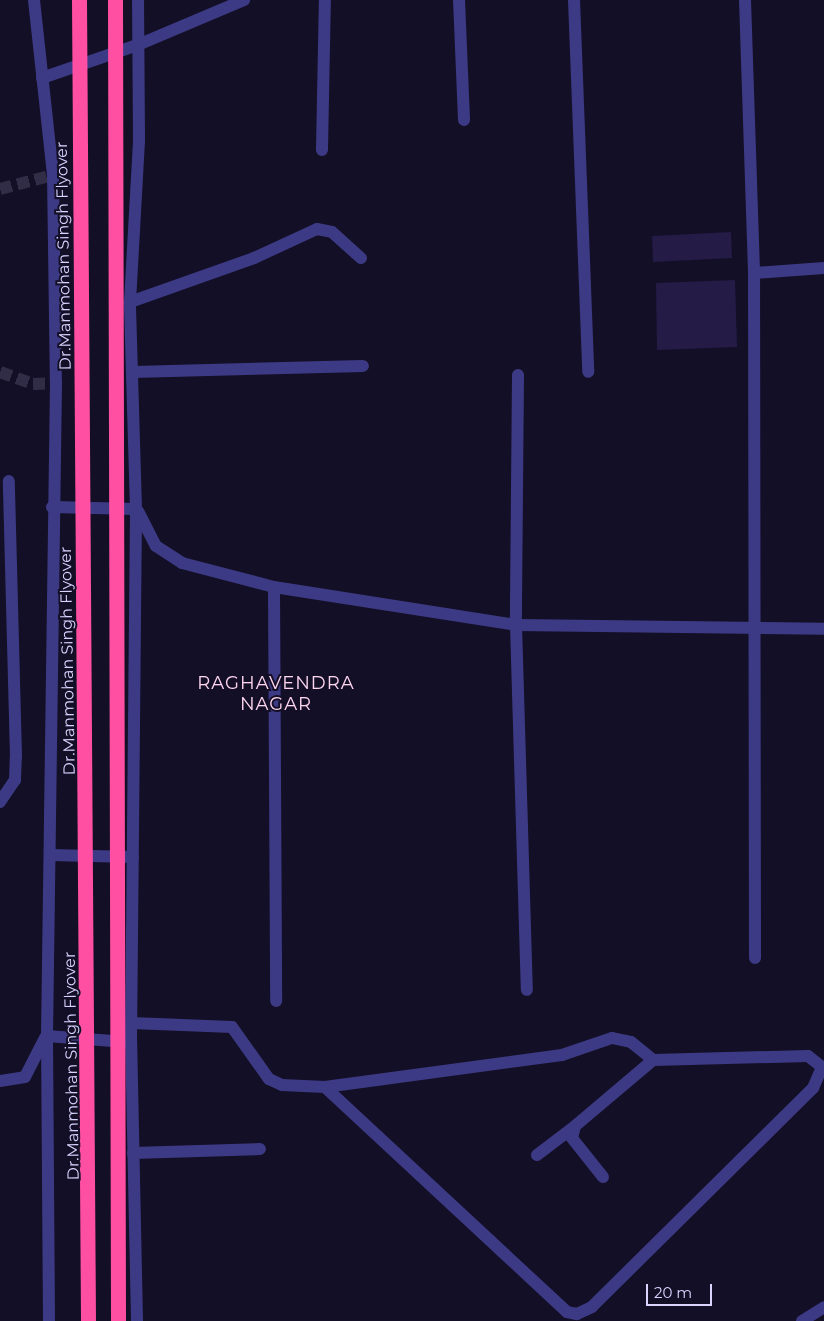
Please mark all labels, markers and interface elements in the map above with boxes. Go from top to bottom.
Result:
street label: Dr.Manmohan Singh Flyover [52,142,76,370]
street label: Dr.Manmohan Singh Flyover [56,547,80,775]
district label: RAGHAVENDRA NAGAR [196,673,356,716]
street label: Dr.Manmohan Singh Flyover [60,952,84,1180]
scale bar [649,1274,715,1306]
text: 20 m [654,1283,692,1302]

